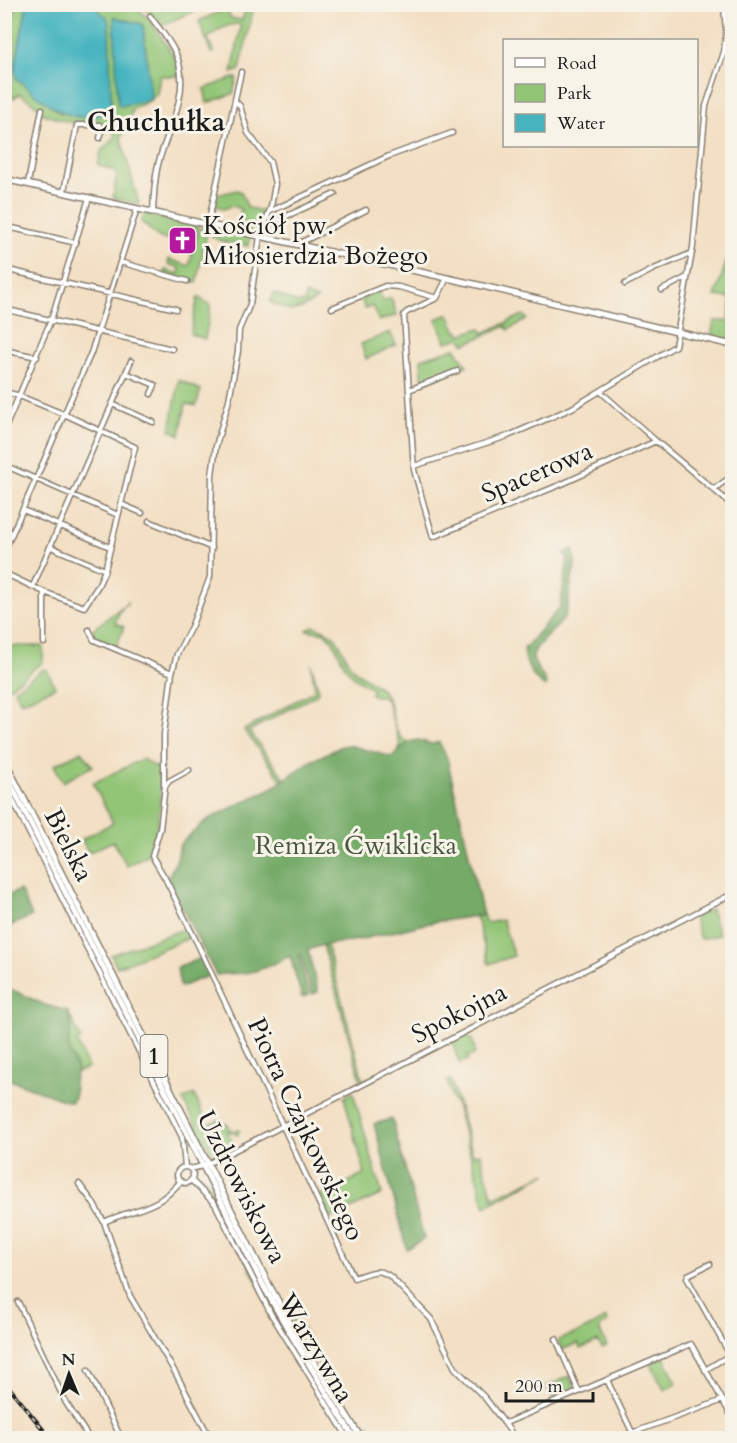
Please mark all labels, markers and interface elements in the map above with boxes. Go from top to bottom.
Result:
legend [503,39,698,147]
text: Road [557,51,597,76]
text: Park [557,81,592,106]
district label: Chuchułka [87,104,226,141]
text: Water [556,111,606,136]
place label: Kościół pw. Miłosierdzia Bożego [203,208,428,273]
church icon: Kościół pw. Miłosierdzia Bożego [166,224,198,256]
street label: Spacerowa [476,433,598,511]
street label: Bielska [36,803,102,887]
park label: Remiza Ćwiklicka [255,828,457,863]
street label: Spokojna [406,974,512,1052]
street label: Piotra Czajkowskiego [239,1012,373,1246]
road number: 1 [140,1035,168,1077]
street label: Uzdrowiskowa [188,1105,296,1269]
street label: Warzywna [269,1286,362,1409]
north arrow [39,1344,99,1404]
text: N [61,1349,76,1371]
scale bar [506,1365,593,1403]
text: 200 m [515,1374,563,1399]

